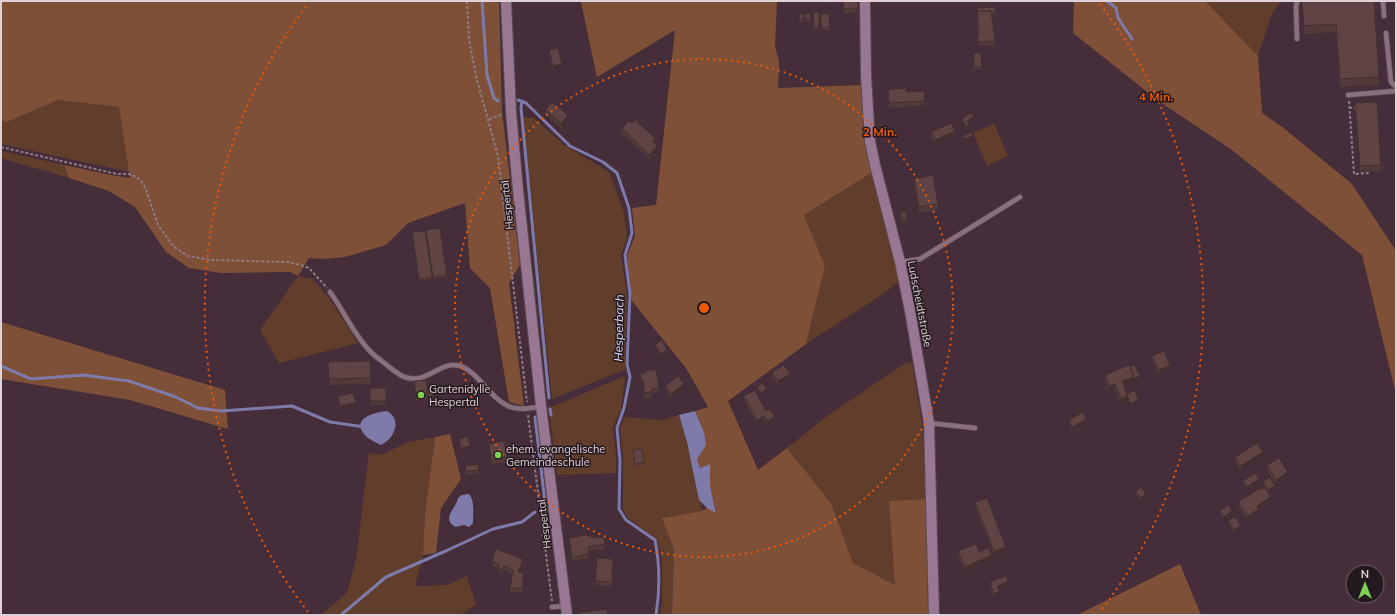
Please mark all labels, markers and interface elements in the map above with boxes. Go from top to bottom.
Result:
text: 4 Min. [1139,89,1173,104]
text: 2 Min. [863,124,897,139]
street label: Hespertal [497,179,517,231]
street label: Ludscheidtstraße [905,259,935,349]
water label: Hesperbach [610,294,627,362]
centre of rings [697,301,711,315]
place label: Gartenidylle Hespertal [429,382,490,409]
marker: Gartenidylle Hespertal [416,390,426,400]
place label: ehem. evangelische Gemeindeschule [506,442,605,469]
marker: ehem. evangelische Gemeindeschule [493,450,503,460]
street label: Hespertal [534,498,554,550]
north arrow [1345,564,1385,604]
text: N [1361,567,1369,581]

